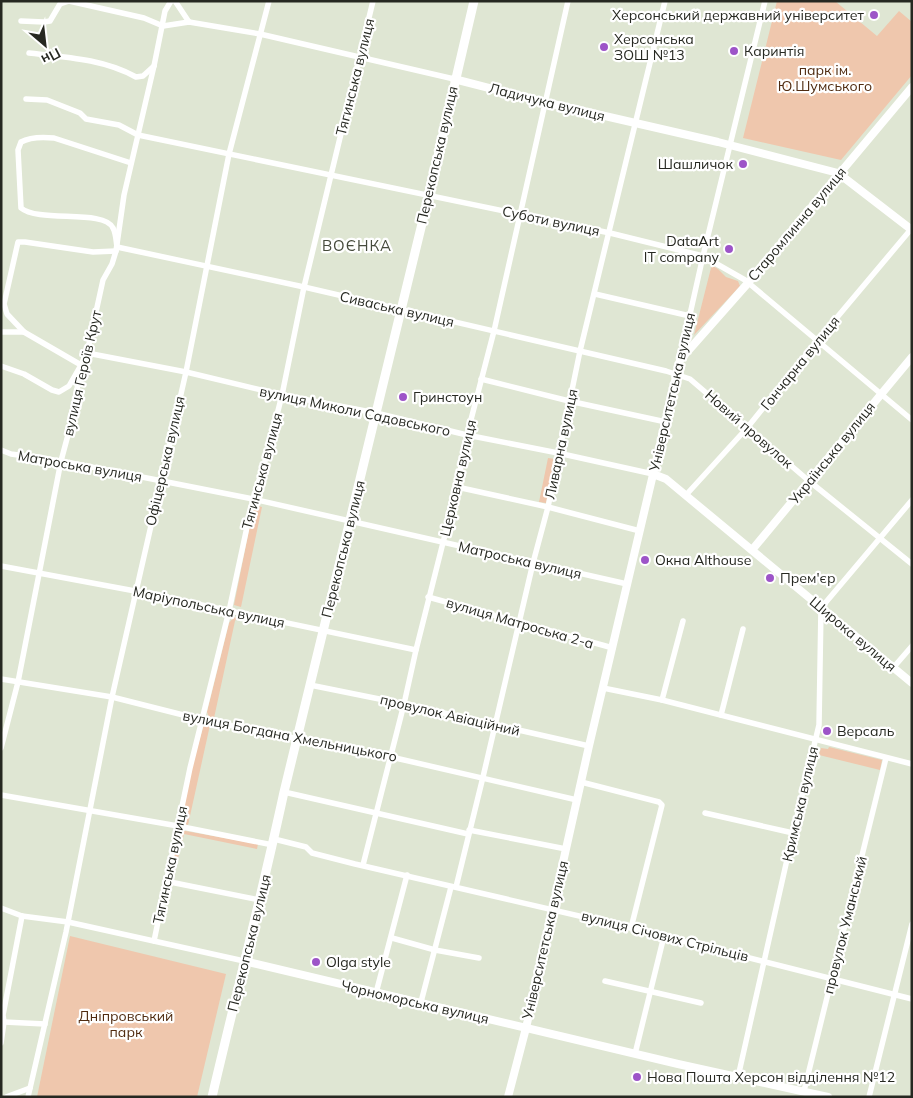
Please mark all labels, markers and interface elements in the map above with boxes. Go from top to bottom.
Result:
place label: Херсонський державний університет [612,6,865,24]
marker: Херсонський державний університет [868,9,880,21]
street label: Тягинська вулиця [332,17,378,137]
north arrow [20,20,70,70]
place label: Херсонська ЗОШ №13 [614,30,694,64]
marker: Херсонська ЗОШ №13 [598,41,610,53]
place label: Каринтія [744,42,805,60]
text: Пн [38,44,64,69]
marker: Каринтія [728,45,740,57]
park label: парк ім. Ю.Шумського [778,61,872,95]
street label: Ладичука вулиця [487,79,607,125]
street label: Перекопська вулиця [412,84,462,226]
place label: Шашличок [658,155,733,173]
marker: Шашличок [737,158,749,170]
street label: Старомлинна вулиця [744,163,850,285]
street label: Суботи вулиця [501,202,601,240]
place label: DataArt IT company [644,232,720,266]
district label: ВОЄНКА [322,236,392,255]
marker: DataArt IT company [723,243,735,255]
street label: Сиваська вулиця [338,287,456,331]
street label: вулиця Героїв Крут [59,308,105,438]
street label: Університетська вулиця [645,311,699,474]
street label: Гончарна вулиця [757,312,843,414]
street label: вулиця Миколи Садовського [258,382,452,440]
street label: Новий провулок [701,386,797,472]
street label: Ливарна вулиця [541,387,581,501]
place label: Гринстоун [413,388,482,406]
marker: Гринстоун [397,391,409,403]
street label: Офіцерська вулиця [141,394,189,528]
street label: Українська вулиця [784,398,879,509]
street label: Тягинська вулиця [238,411,286,531]
street label: Церковна вулиця [436,418,480,538]
street label: Матроська вулиця [16,446,144,486]
street label: Перекопська вулиця [317,478,369,620]
street label: Матроська вулиця [457,537,583,583]
place label: Окна Althouse [655,551,751,569]
marker: Окна Althouse [639,554,651,566]
place label: Прем'єр [780,569,835,587]
marker: Прем'єр [764,572,776,584]
street label: Маріупольська вулиця [132,582,286,632]
street label: вулиця Матроська 2-а [444,593,596,653]
street label: Широка вулиця [806,593,900,675]
street label: провулок Авіаційний [378,690,522,740]
street label: вулиця Богдана Хмельницького [181,706,399,766]
place label: Версаль [837,722,895,740]
marker: Версаль [821,725,833,737]
street label: Кримська вулиця [778,745,822,863]
street label: Тягинська вулиця [149,804,191,926]
street label: провулок Уманський [819,854,871,996]
street label: Університетська вулиця [518,859,572,1022]
street label: Перекопська вулиця [223,872,275,1014]
street label: вулиця Січових Стрільців [580,907,751,966]
place label: Olga style [326,953,391,971]
marker: Olga style [310,956,322,968]
street label: Чорноморська вулиця [339,976,491,1028]
park label: Дніпровський парк [79,1007,173,1041]
place label: Нова Пошта Херсон відділення №12 [647,1068,895,1086]
marker: Нова Пошта Херсон відділення №12 [631,1071,643,1083]

